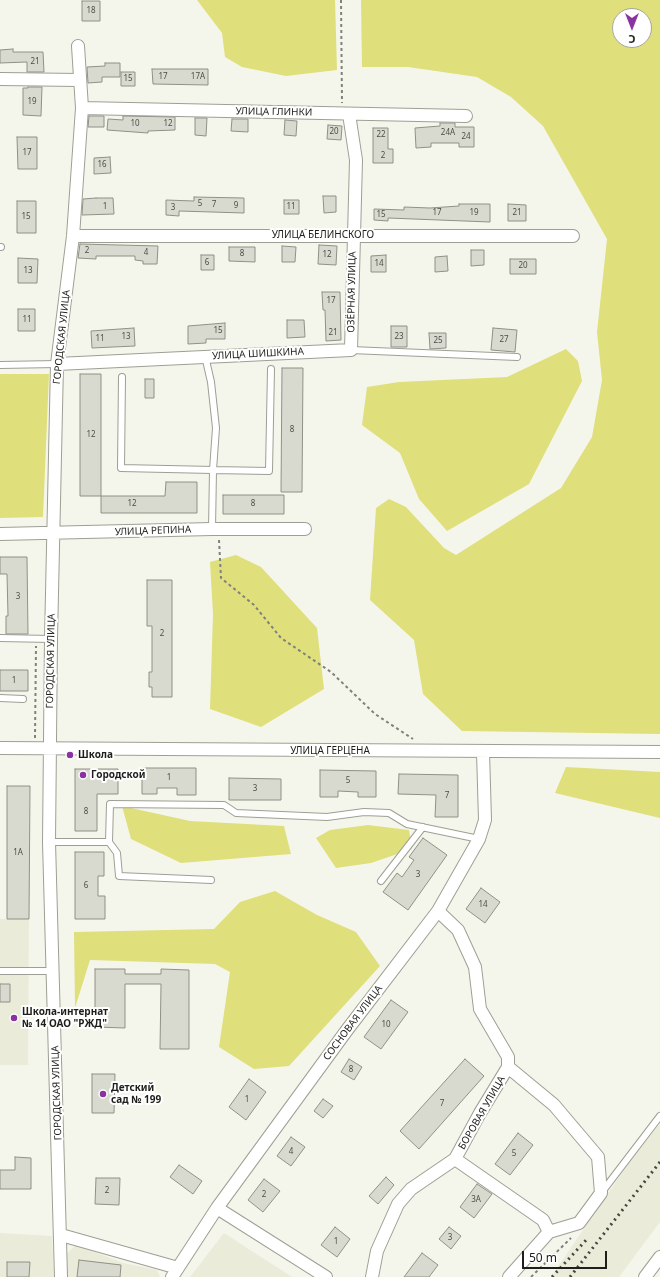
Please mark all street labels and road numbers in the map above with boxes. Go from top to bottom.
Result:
street label: УЛИЦА ГЛИНКИ [236,105,312,119]
street label: УЛИЦА БЕЛИНСКОГО [272,229,374,241]
street label: ОЗЁРНАЯ УЛИЦА [345,251,359,333]
street label: ГОРОДСКАЯ УЛИЦА [51,289,73,385]
street label: УЛИЦА ШИШКИНА [212,346,304,362]
street label: УЛИЦА РЕПИНА [115,524,191,538]
street label: ГОРОДСКАЯ УЛИЦА [44,613,58,709]
street label: УЛИЦА ГЕРЦЕНА [290,745,370,757]
street label: СОСНОВАЯ УЛИЦА [321,983,385,1063]
street label: ГОРОДСКАЯ УЛИЦА [49,1045,65,1141]
street label: БОРОВАЯ УЛИЦА [456,1074,508,1152]

